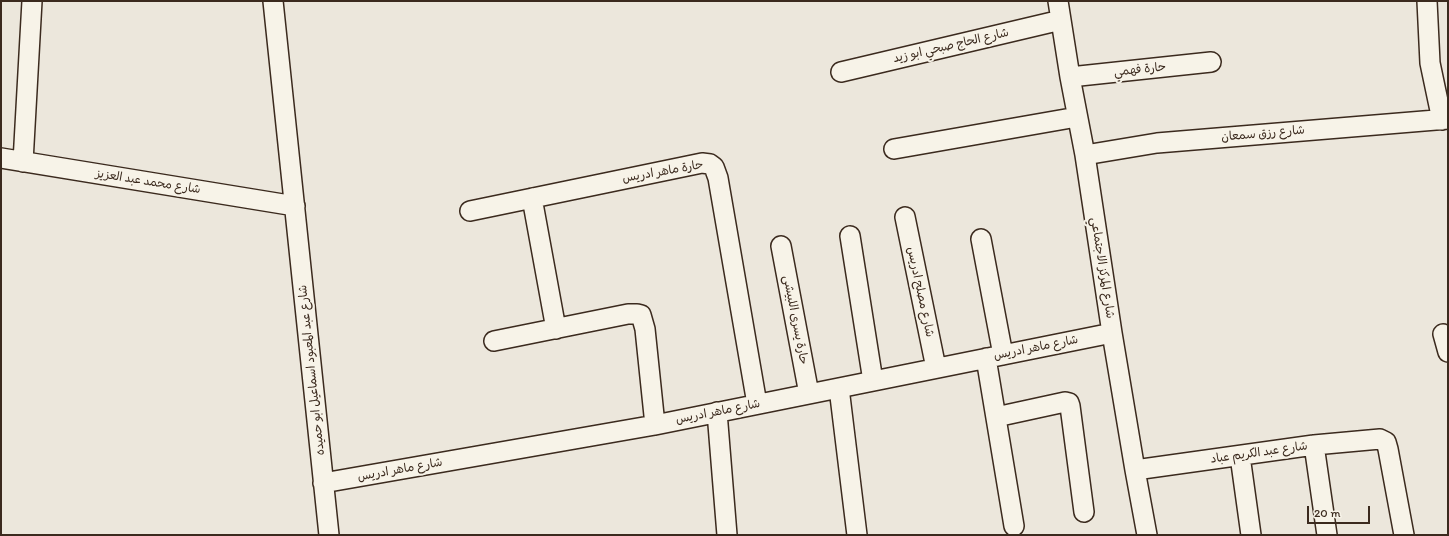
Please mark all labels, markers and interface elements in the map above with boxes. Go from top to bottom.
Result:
street label: شارع الحاج صبحي ابو زيد [892,26,1010,66]
street label: حارة فهمي [1113,60,1167,80]
street label: شارع رزق سمعان [1221,123,1305,145]
street label: حارة ماهر ادريس [621,158,705,186]
street label: شارع محمد عبد العزيز [94,167,202,197]
street label: شارع المركز الاجتماعي [1087,217,1117,319]
street label: شارع مصلح ادريس [903,246,937,338]
street label: حارة يسرى اللبيشى [779,274,811,366]
street label: شارع عبد المعبود اسماعيل ابو حميده [296,284,328,456]
street label: شارع ماهر ادريس [992,333,1080,363]
street label: شارع ماهر ادريس [674,397,762,427]
street label: شارع عبد الكريم عباد [1210,439,1308,467]
street label: شارع ماهر ادريس [356,455,444,485]
scale bar [1309,498,1372,524]
text: 20 m [1314,506,1341,520]

